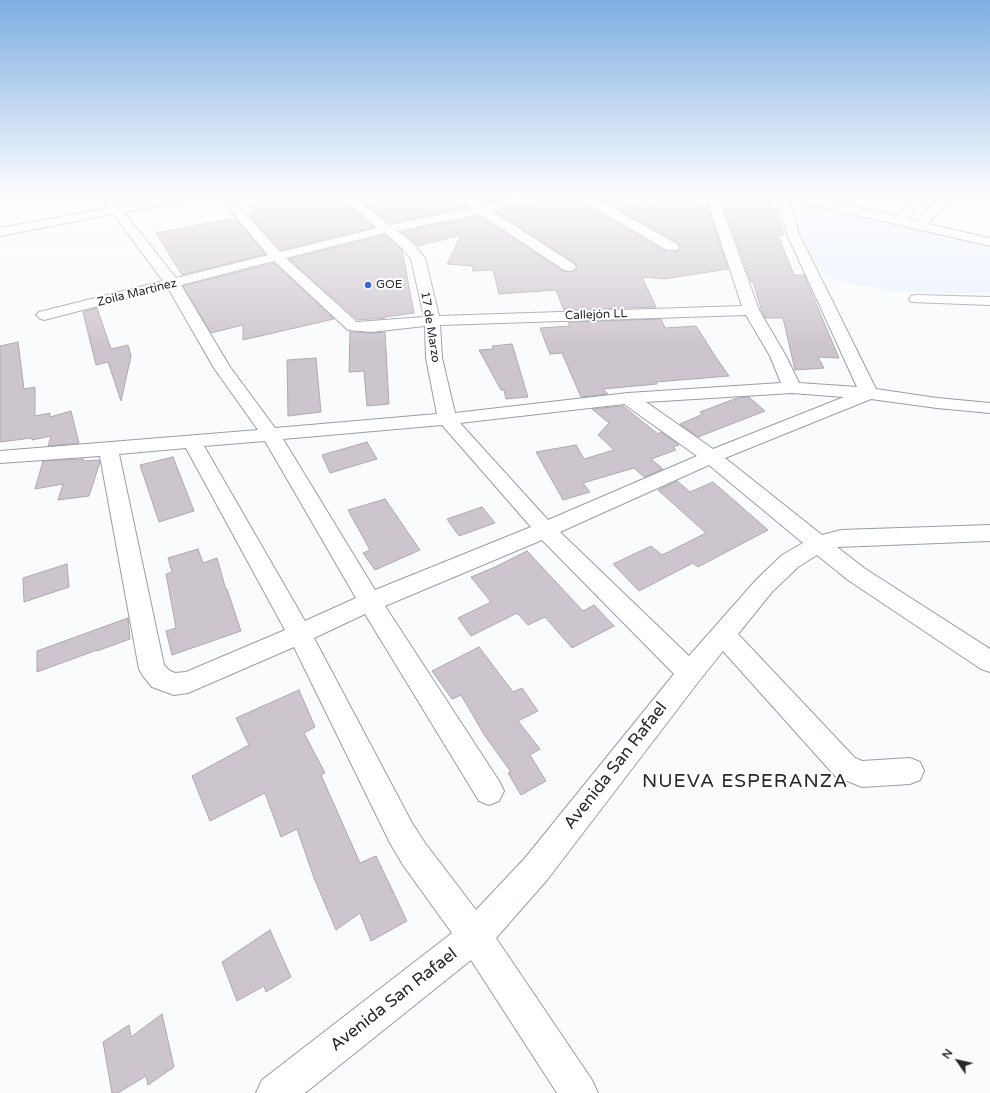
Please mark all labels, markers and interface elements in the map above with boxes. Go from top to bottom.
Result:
street label: Zoila Martinez [96,276,178,310]
place label: GOE [376,278,402,292]
marker: GOE [363,280,373,290]
street label: 17 de Marzo [417,290,443,364]
street label: Callejón LL [565,307,627,323]
street label: Avenida San Rafael [560,698,672,834]
district label: NUEVA ESPERANZA [642,771,848,793]
street label: Avenida San Rafael [326,944,462,1056]
north arrow [938,1041,978,1081]
text: N [940,1047,955,1061]

